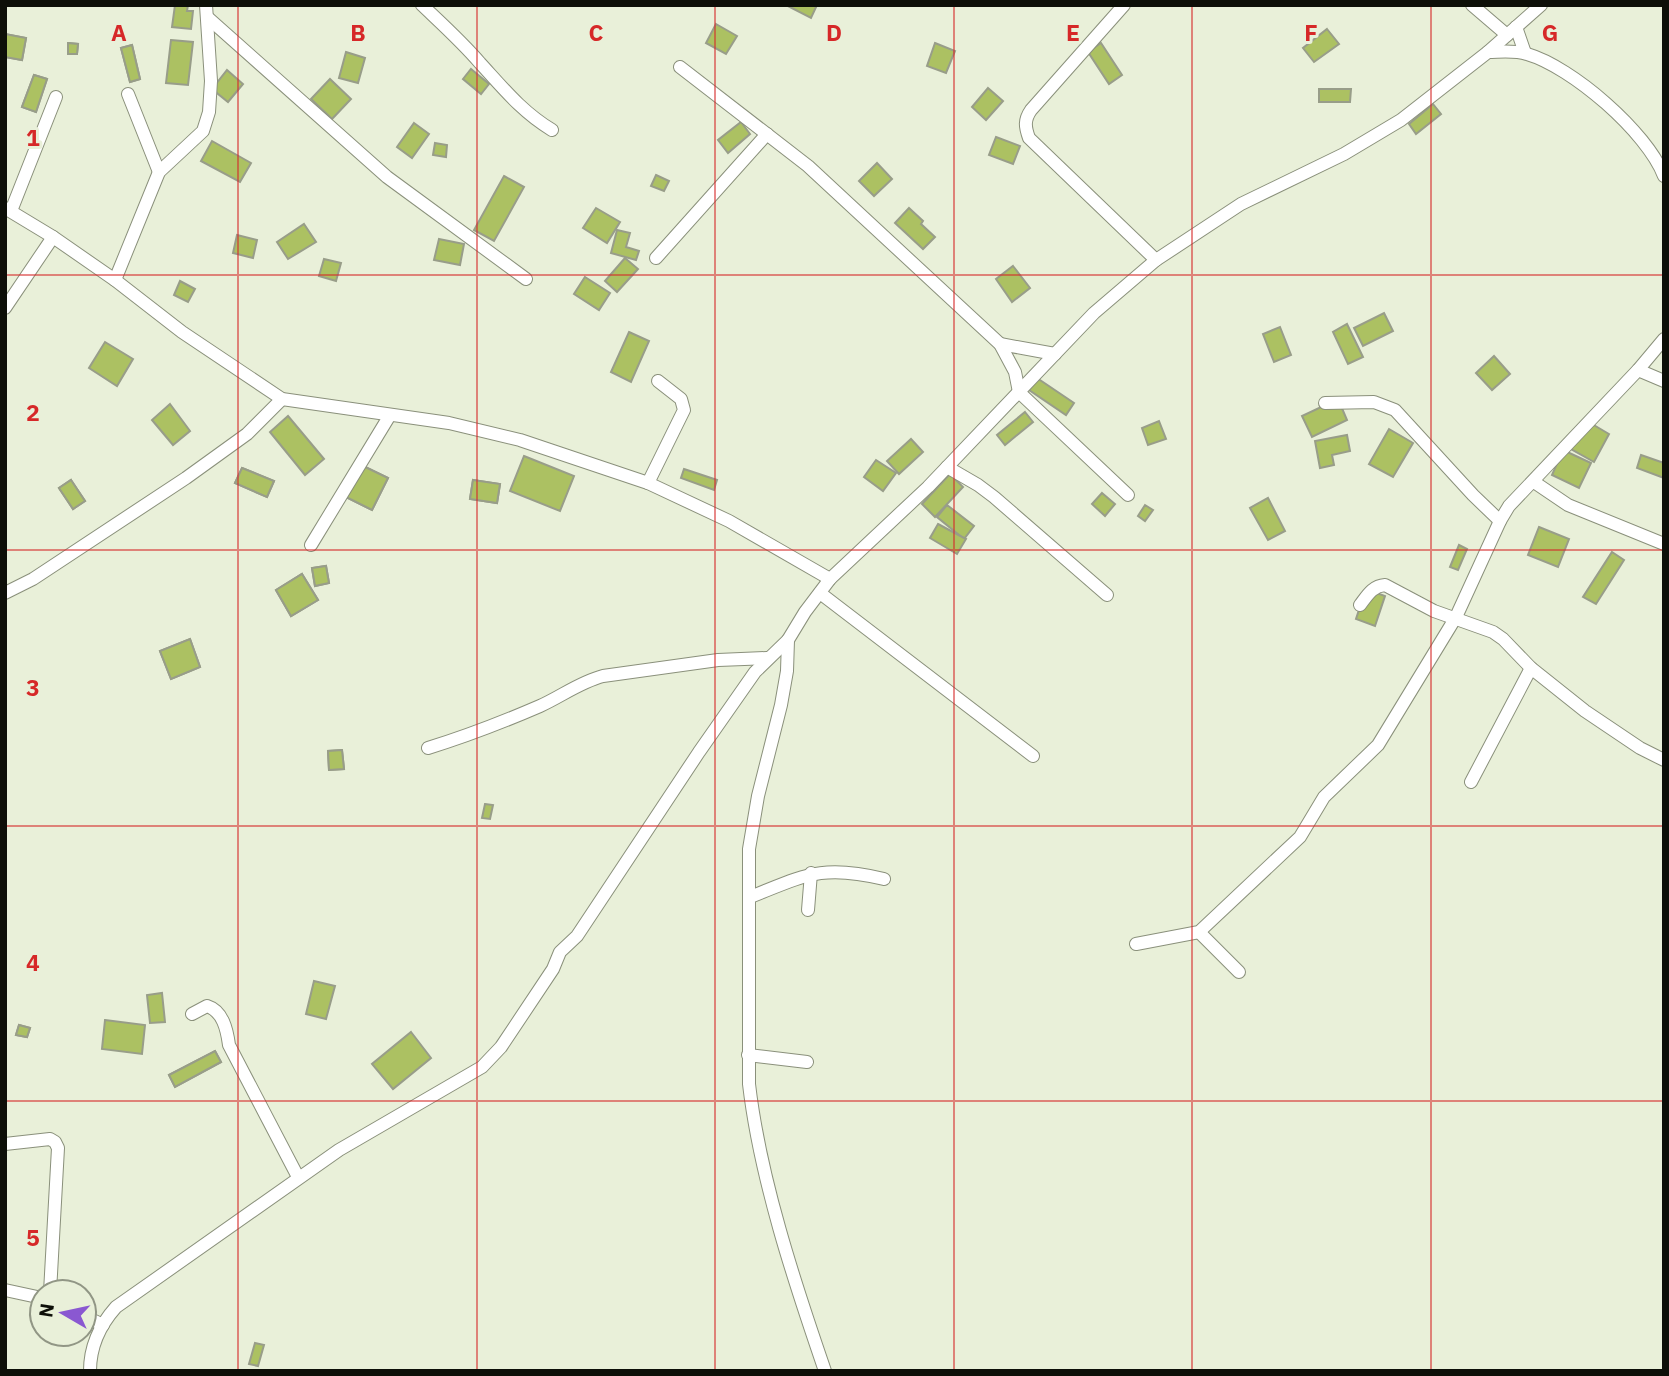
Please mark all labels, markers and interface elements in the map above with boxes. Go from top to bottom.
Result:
text: A [111,17,127,47]
text: B [350,17,366,47]
text: C [589,17,604,47]
text: D [826,17,842,47]
text: E [1066,17,1080,47]
text: F [1304,17,1318,47]
text: G [1542,17,1558,47]
text: 1 [26,122,40,152]
text: 2 [26,397,40,427]
text: 3 [26,672,40,702]
text: 4 [26,947,40,977]
text: 5 [26,1222,40,1252]
north arrow [28,1278,98,1348]
text: N [33,1302,59,1319]

